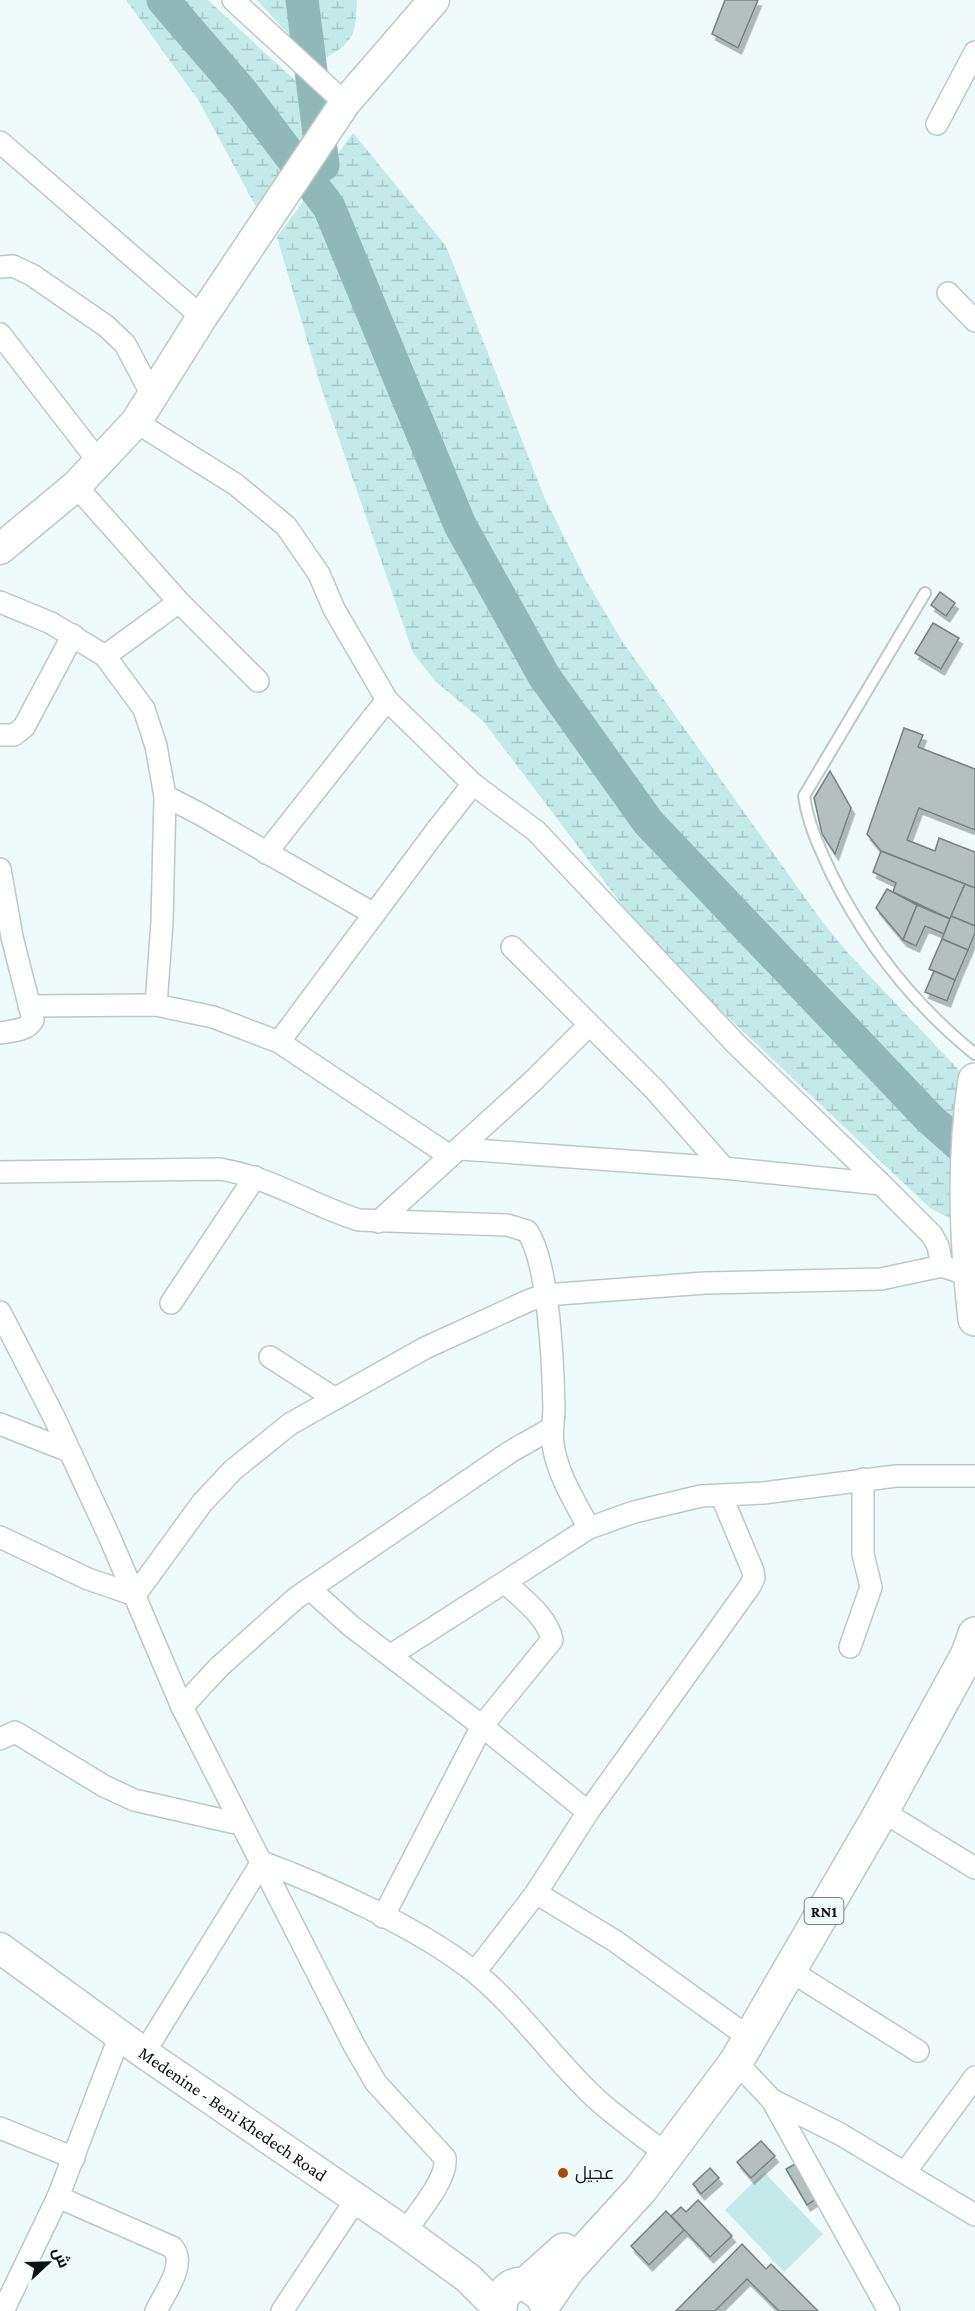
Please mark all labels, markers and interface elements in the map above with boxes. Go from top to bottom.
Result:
road number: RN1 [804,1898,844,1924]
street label: Medenine - Beni Khedech Road [135,2043,331,2186]
place label: عجيل [575,2163,614,2184]
marker: عجيل [556,2166,570,2180]
north arrow [18,2233,78,2293]
text: ش [49,2245,73,2271]

